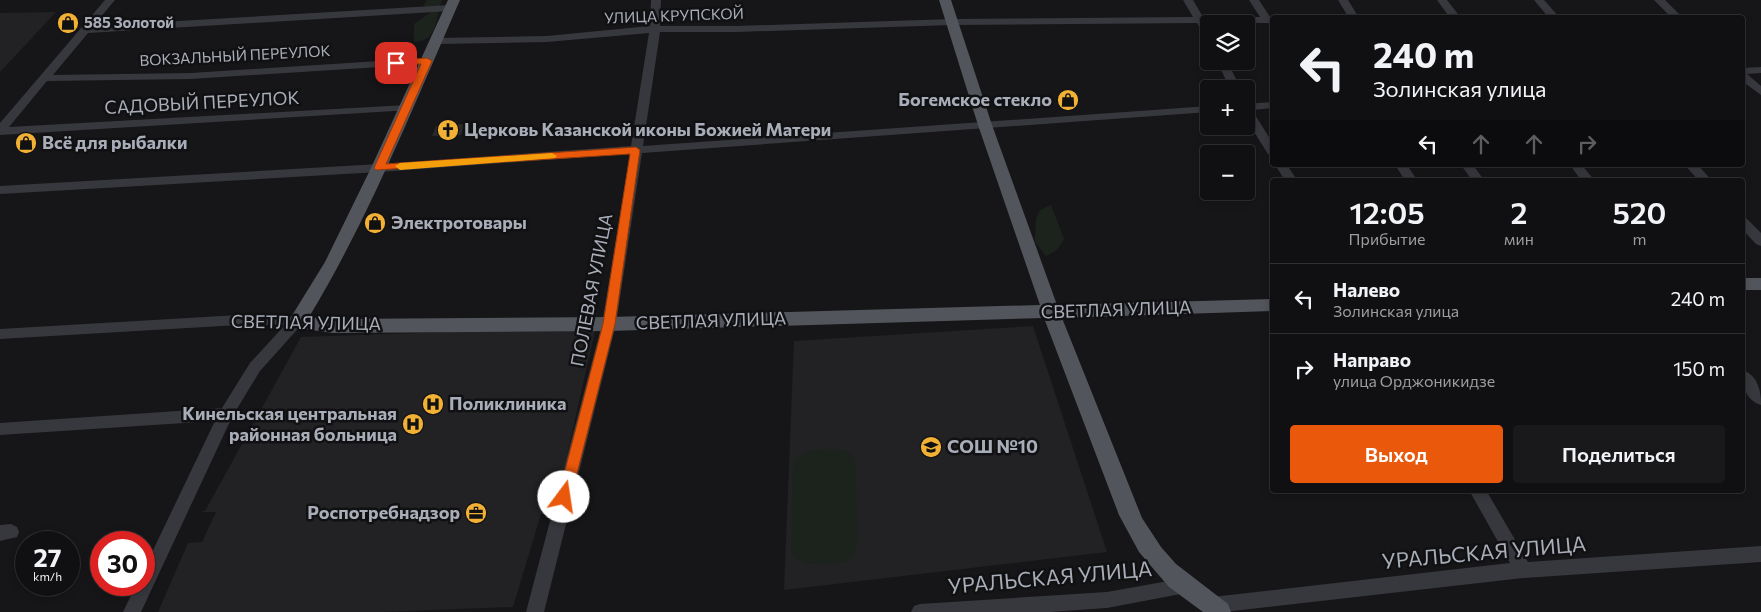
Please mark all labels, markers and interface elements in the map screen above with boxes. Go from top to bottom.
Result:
street label: УЛИЦА КРУПСКОЙ [604,4,744,26]
shop icon: 585 Золотой [56,11,80,35]
place label: 585 Золотой [84,13,174,31]
map controls [1200,15,1255,200]
button: layers [1200,15,1255,70]
text: 240 m [1373,32,1474,75]
icon: left [1290,35,1355,100]
street label: ВОКЗАЛЬНЫЙ ПЕРЕУЛОК [139,41,331,69]
pin [375,42,417,84]
icon: arrive [382,49,410,77]
text: Золинская улица [1373,75,1546,102]
button: + [1200,80,1255,135]
street label: САДОВЫЙ ПЕРЕУЛОК [104,86,300,118]
place label: Богемское стекло [898,88,1052,110]
shop icon: Богемское стекло [1056,88,1080,112]
church icon: Церковь Казанской иконы Божией Матери [436,118,460,142]
place label: Церковь Казанской иконы Божией Матери [464,118,831,140]
icon: left [1414,130,1442,158]
icon: ahead [1467,130,1495,158]
icon: ahead [1520,130,1548,158]
icon: right [1573,130,1601,158]
shop icon: Всё для рыбалки [14,131,38,155]
place label: Всё для рыбалки [42,131,187,153]
button: − [1200,145,1255,200]
text: 12:05 [1349,193,1425,230]
text: 2 [1510,193,1527,230]
text: 520 [1612,193,1666,230]
shop icon: Электротовары [363,211,387,235]
place label: Электротовары [391,211,527,233]
street label: ПОЛЕВАЯ УЛИЦА [565,211,617,368]
text: Прибытие [1349,229,1426,248]
text: мин [1504,229,1534,248]
text: m [1632,229,1646,248]
text: Налево [1333,278,1400,301]
icon: left [1290,285,1318,313]
text: 240 m [1671,287,1725,310]
street label: СВЕТЛАЯ УЛИЦА [1040,295,1191,323]
text: Золинская улица [1333,301,1459,320]
street label: СВЕТЛАЯ УЛИЦА [635,306,786,334]
street label: СВЕТЛАЯ УЛИЦА [231,310,381,334]
text: Направо [1333,348,1411,371]
icon: right [1290,355,1318,383]
text: 150 m [1673,357,1725,380]
text: улица Орджоникидзе [1333,371,1495,390]
hospital icon: Поликлиника [421,392,445,416]
place label: Поликлиника [449,392,566,414]
place label: Кинельская центральная районная больница [182,402,397,445]
hospital icon: Кинельская центральная районная больница [401,412,425,436]
button: Выход [1290,425,1503,483]
button: Поделиться [1513,425,1725,483]
school or university icon: СОШ №10 [919,435,943,459]
place label: СОШ №10 [947,435,1038,457]
position arrow [537,470,589,522]
place label: Роспотребнадзор [307,501,460,523]
office icon: Роспотребнадзор [464,501,488,525]
street label: УРАЛЬСКАЯ УЛИЦА [1381,530,1587,573]
speed limit sign: 30 [90,531,155,596]
text: 27 [34,542,61,572]
street label: УРАЛЬСКАЯ УЛИЦА [947,555,1153,598]
text: km/h [33,569,62,583]

